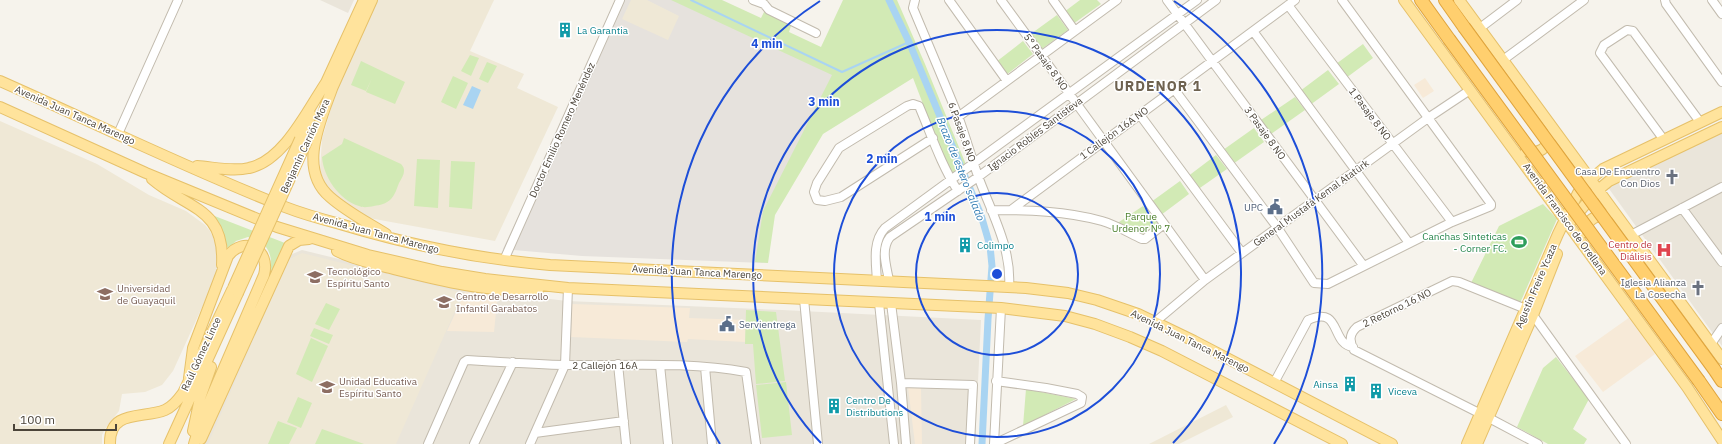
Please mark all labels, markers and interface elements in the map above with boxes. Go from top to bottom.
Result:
building icon: La Garantia [556,21,574,39]
place label: La Garantia [577,24,629,37]
street label: 5° Pasaje 8 NO [1021,31,1071,93]
text: 4 min [751,36,783,51]
street label: Doctor Emilio Romero Menéndez [526,60,598,200]
district label: URDENOR 1 [1114,77,1202,95]
street label: Avenida Juan Tanca Marengo [13,83,137,148]
street label: 1 Pasaje 8 NO [1346,85,1394,143]
text: 3 min [808,94,840,109]
street label: Ignacio Robles Santisteva [985,94,1086,174]
street label: Benjamín Carrión Mora [277,96,333,195]
street label: 6 Pasaje 8 NO [945,100,979,164]
street label: 1 Callejón 16A NO [1077,104,1151,162]
street label: 3 Pasaje 8 NO [1241,104,1289,162]
water label: Brazo de estero salado [934,115,988,223]
text: 2 min [866,151,898,166]
street label: General Mustafá Kemal Atatürk [1250,156,1372,249]
street label: Avenida Francisco de Orellana [1520,160,1610,278]
place label: Casa De Encuentro Con Dios [1575,165,1660,190]
church icon: Casa De Encuentro Con Dios [1663,168,1681,186]
public building icon: UPC [1266,198,1284,216]
place label: UPC [1244,201,1263,214]
text: 1 min [924,209,956,224]
street label: Avenida Juan Tanca Marengo [311,210,441,256]
park label: Parque Urdenor Nº 7 [1112,210,1170,235]
place label: Canchas Sinteticas - Corner FC. [1422,230,1507,255]
sports icon: Canchas Sinteticas - Corner FC. [1510,233,1528,251]
building icon: Colimpo [956,236,974,254]
place label: Centro de Diálisis [1608,238,1653,263]
place label: Colimpo [977,239,1015,252]
street label: Agustín Freire Ycaza [1512,241,1560,330]
hospital icon: Centro de Diálisis [1655,241,1673,259]
street label: Avenida Juan Tanca Marengo [632,262,763,282]
place label: Tecnológico Espíritu Santo [327,265,390,290]
centre of rings [990,267,1004,281]
school or university icon: Tecnológico Espíritu Santo [306,268,324,286]
place label: Iglesia Alianza La Cosecha [1621,276,1687,301]
church icon: Iglesia Alianza La Cosecha [1689,279,1707,297]
place label: Universidad de Guayaquil [117,282,176,307]
school or university icon: Universidad de Guayaquil [96,285,114,303]
street label: 2 Retorno 16 NO [1360,286,1434,330]
place label: Centro de Desarrollo Infantil Garabatos [456,290,549,315]
school or university icon: Centro de Desarrollo Infantil Garabatos [435,293,453,311]
street label: Avenida Juan Tanca Marengo [1129,307,1252,376]
street label: Raúl Gómez Lince [178,315,224,393]
public building icon: Servientrega [718,315,736,333]
place label: Servientrega [739,318,797,331]
street label: 2 Callejón 16A [572,359,638,372]
place label: Unidad Educativa Espíritu Santo [339,375,418,400]
building icon: Ainsa [1341,375,1359,393]
school or university icon: Unidad Educativa Espíritu Santo [318,378,336,396]
place label: Ainsa [1313,378,1339,391]
building icon: Viceva [1367,382,1385,400]
place label: Viceva [1388,385,1418,398]
place label: Centro De Distributions [846,394,903,419]
building icon: Centro De Distributions [825,397,843,415]
scale bar [14,406,116,432]
text: 100 m [20,412,55,427]

